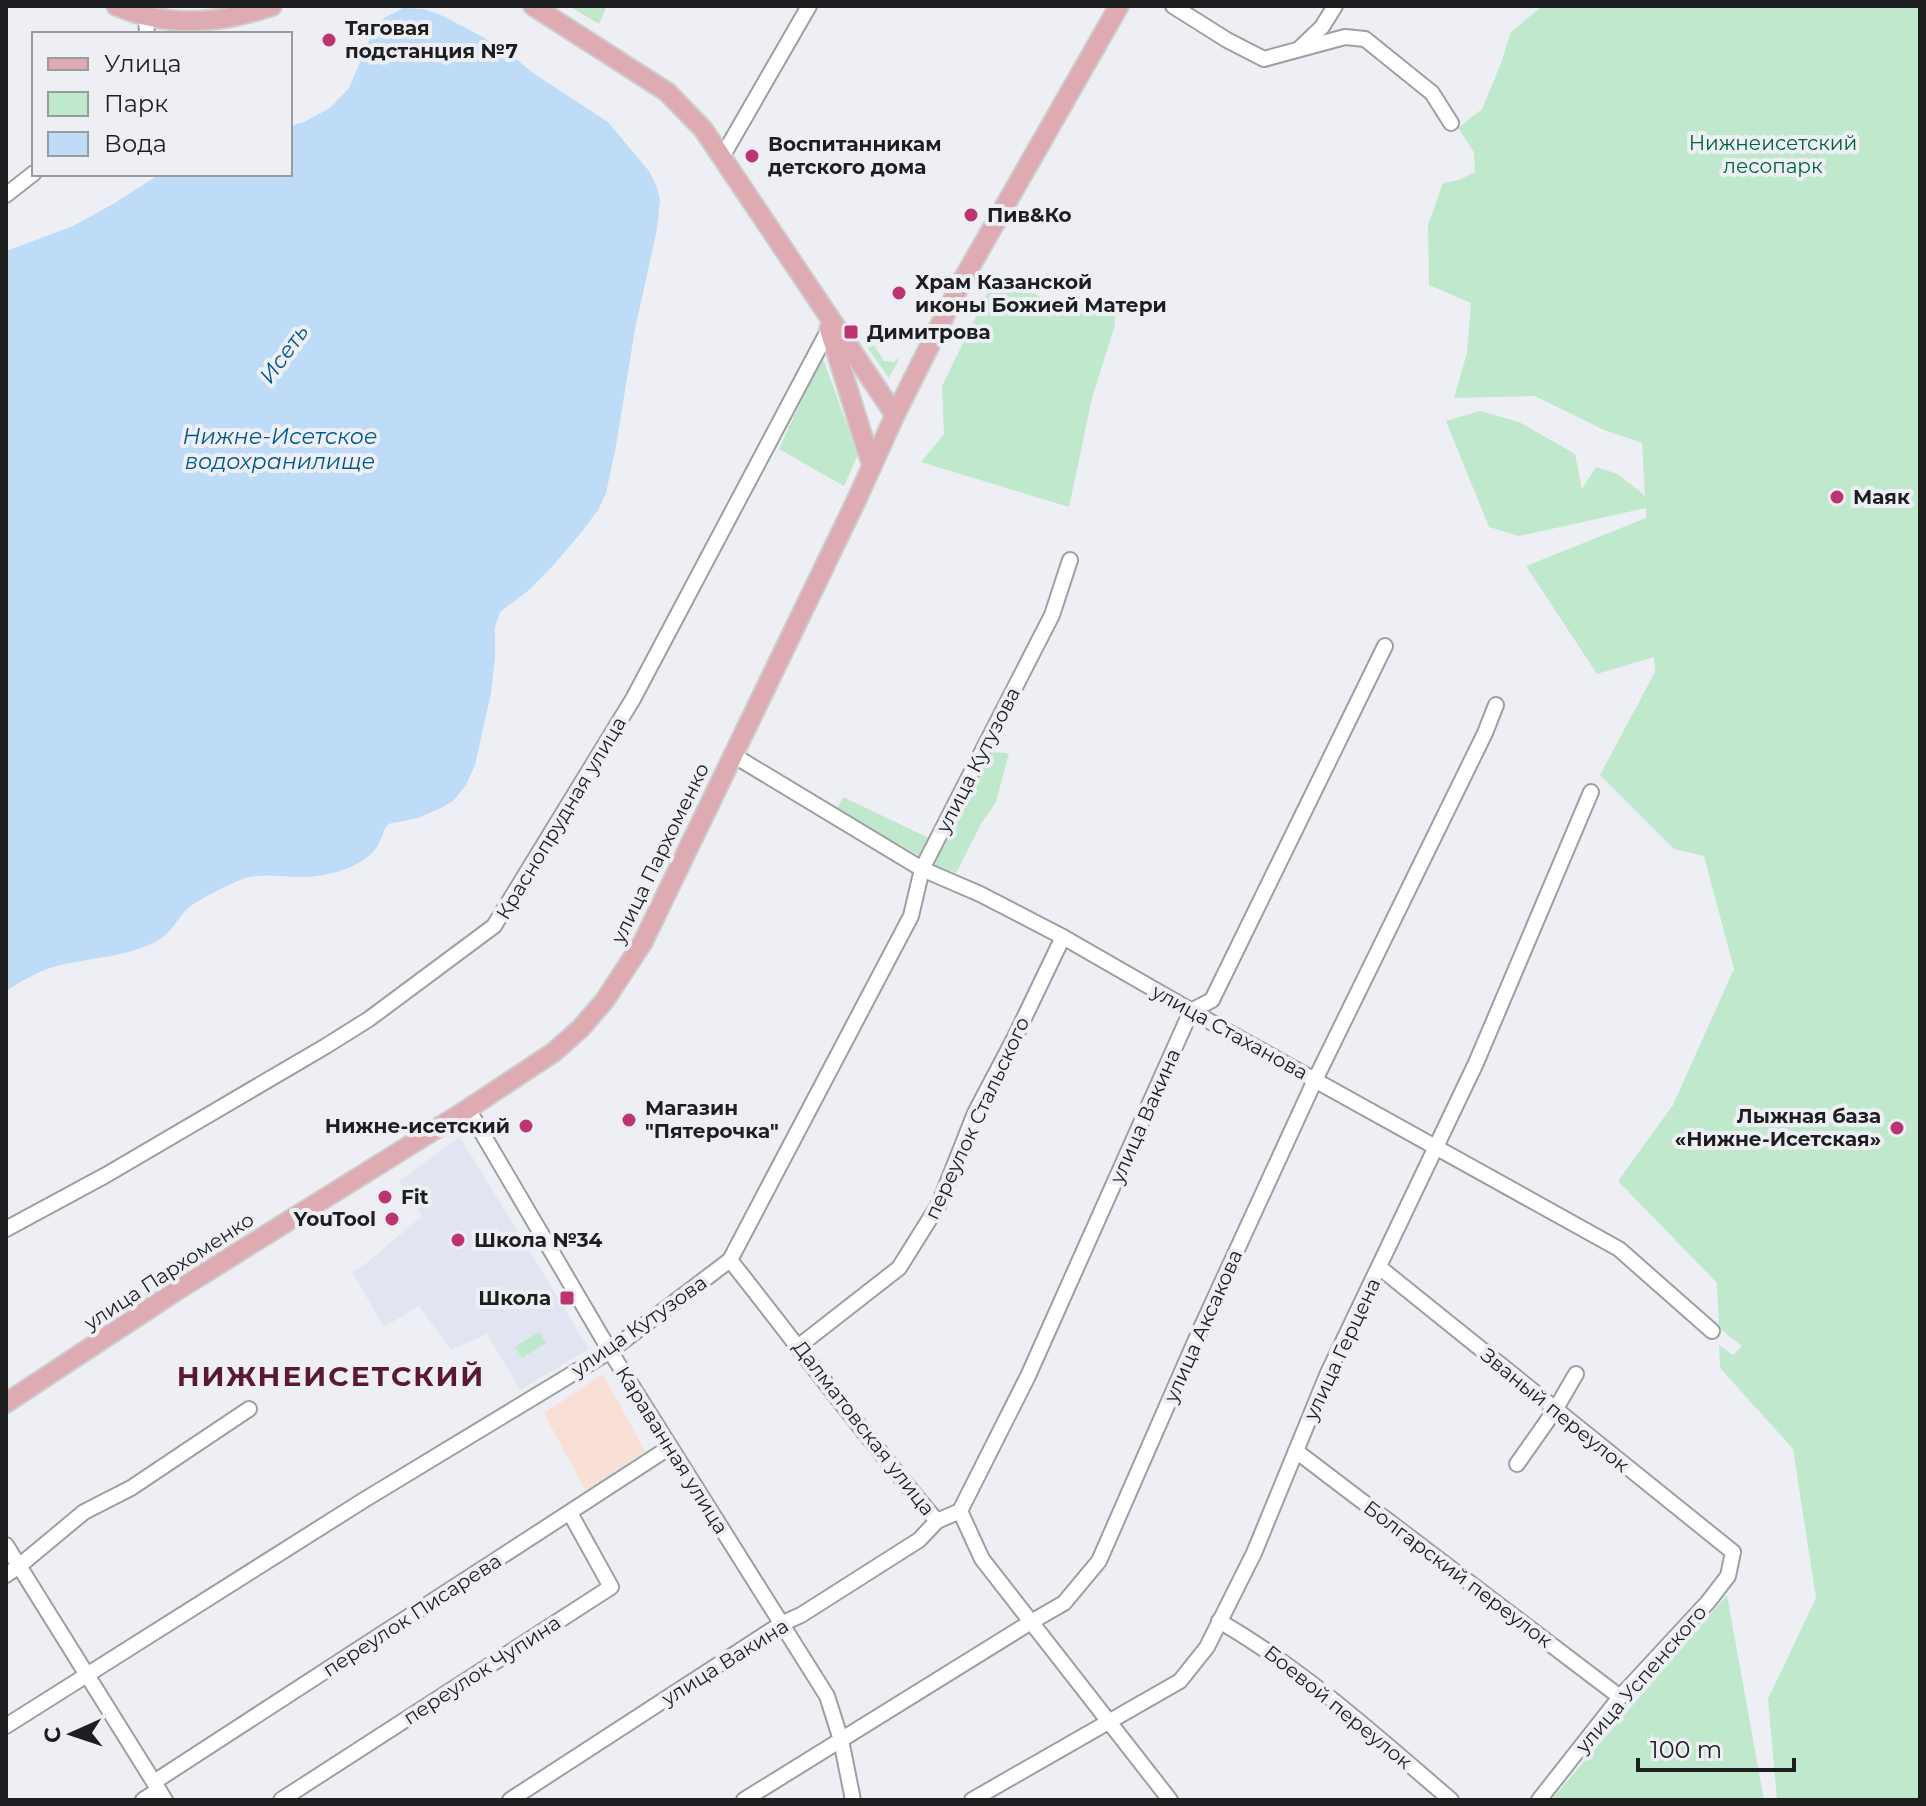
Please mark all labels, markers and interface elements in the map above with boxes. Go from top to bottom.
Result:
place label: Тяговая подстанция №7 [345,16,518,63]
marker: Тяговая подстанция №7 [320,31,338,49]
legend [32,32,292,176]
text: Улица [104,49,182,78]
text: Парк [104,89,168,118]
text: Вода [104,129,167,158]
park label: Нижнеисетский лесопарк [1689,131,1857,178]
place label: Воспитанникам детского дома [768,132,941,179]
marker: Воспитанникам детского дома [743,147,761,165]
place label: Пив&Ко [987,203,1072,227]
marker: Пив&Ко [962,206,980,224]
place label: Храм Казанской иконы Божией Матери [915,270,1167,317]
marker: Храм Казанской иконы Божией Матери [890,284,908,302]
water label: Исеть [254,319,314,389]
place label: Димитрова [867,320,991,344]
marker: Димитрова [842,323,860,341]
water label: Нижне-Исетское водохранилище [182,423,378,475]
place label: Маяк [1853,485,1910,509]
marker: Маяк [1828,488,1846,506]
street label: улица Кутузова [930,683,1025,838]
street label: Краснопрудная улица [491,712,631,924]
street label: улица Пархоменко [605,759,714,948]
street label: улица Стаханова [1147,979,1312,1085]
street label: переулок Стальского [919,1013,1035,1223]
street label: улица Вакина [1104,1045,1185,1188]
place label: Магазин "Пятерочка" [645,1096,779,1143]
place label: Лыжная база «Нижне-Исетская» [1675,1104,1881,1151]
marker: Магазин "Пятерочка" [620,1111,638,1129]
place label: Нижне-исетский [325,1114,510,1138]
marker: Нижне-исетский [517,1117,535,1135]
marker: Лыжная база «Нижне-Исетская» [1888,1119,1906,1137]
place label: Fit [401,1185,429,1209]
marker: Fit [376,1188,394,1206]
street label: улица Пархоменко [79,1207,258,1335]
place label: YouTool [293,1207,376,1231]
marker: YouTool [383,1210,401,1228]
place label: Школа №34 [474,1228,603,1252]
marker: Школа №34 [449,1231,467,1249]
street label: улица Аксакова [1158,1246,1247,1407]
street label: улица Кутузова [566,1270,712,1382]
street label: улица Герцена [1298,1274,1385,1425]
place label: Школа [478,1286,551,1310]
marker: Школа [558,1289,576,1307]
street label: Далматовская улица [788,1336,940,1520]
street label: Званый переулок [1476,1343,1634,1477]
district label: НИЖНЕИСЕТСКИЙ [177,1359,485,1393]
street label: Караванная улица [611,1362,733,1538]
street label: Болгарский переулок [1359,1495,1557,1653]
street label: переулок Писарева [318,1548,506,1682]
street label: улица Успенского [1570,1600,1712,1758]
street label: переулок Чупина [399,1610,565,1730]
street label: улица Вакина [656,1613,793,1711]
street label: Боевой переулок [1259,1640,1417,1774]
north arrow [32,1694,112,1774]
scale bar [1638,1722,1794,1772]
text: С [39,1726,66,1744]
text: 100 m [1650,1735,1722,1764]

